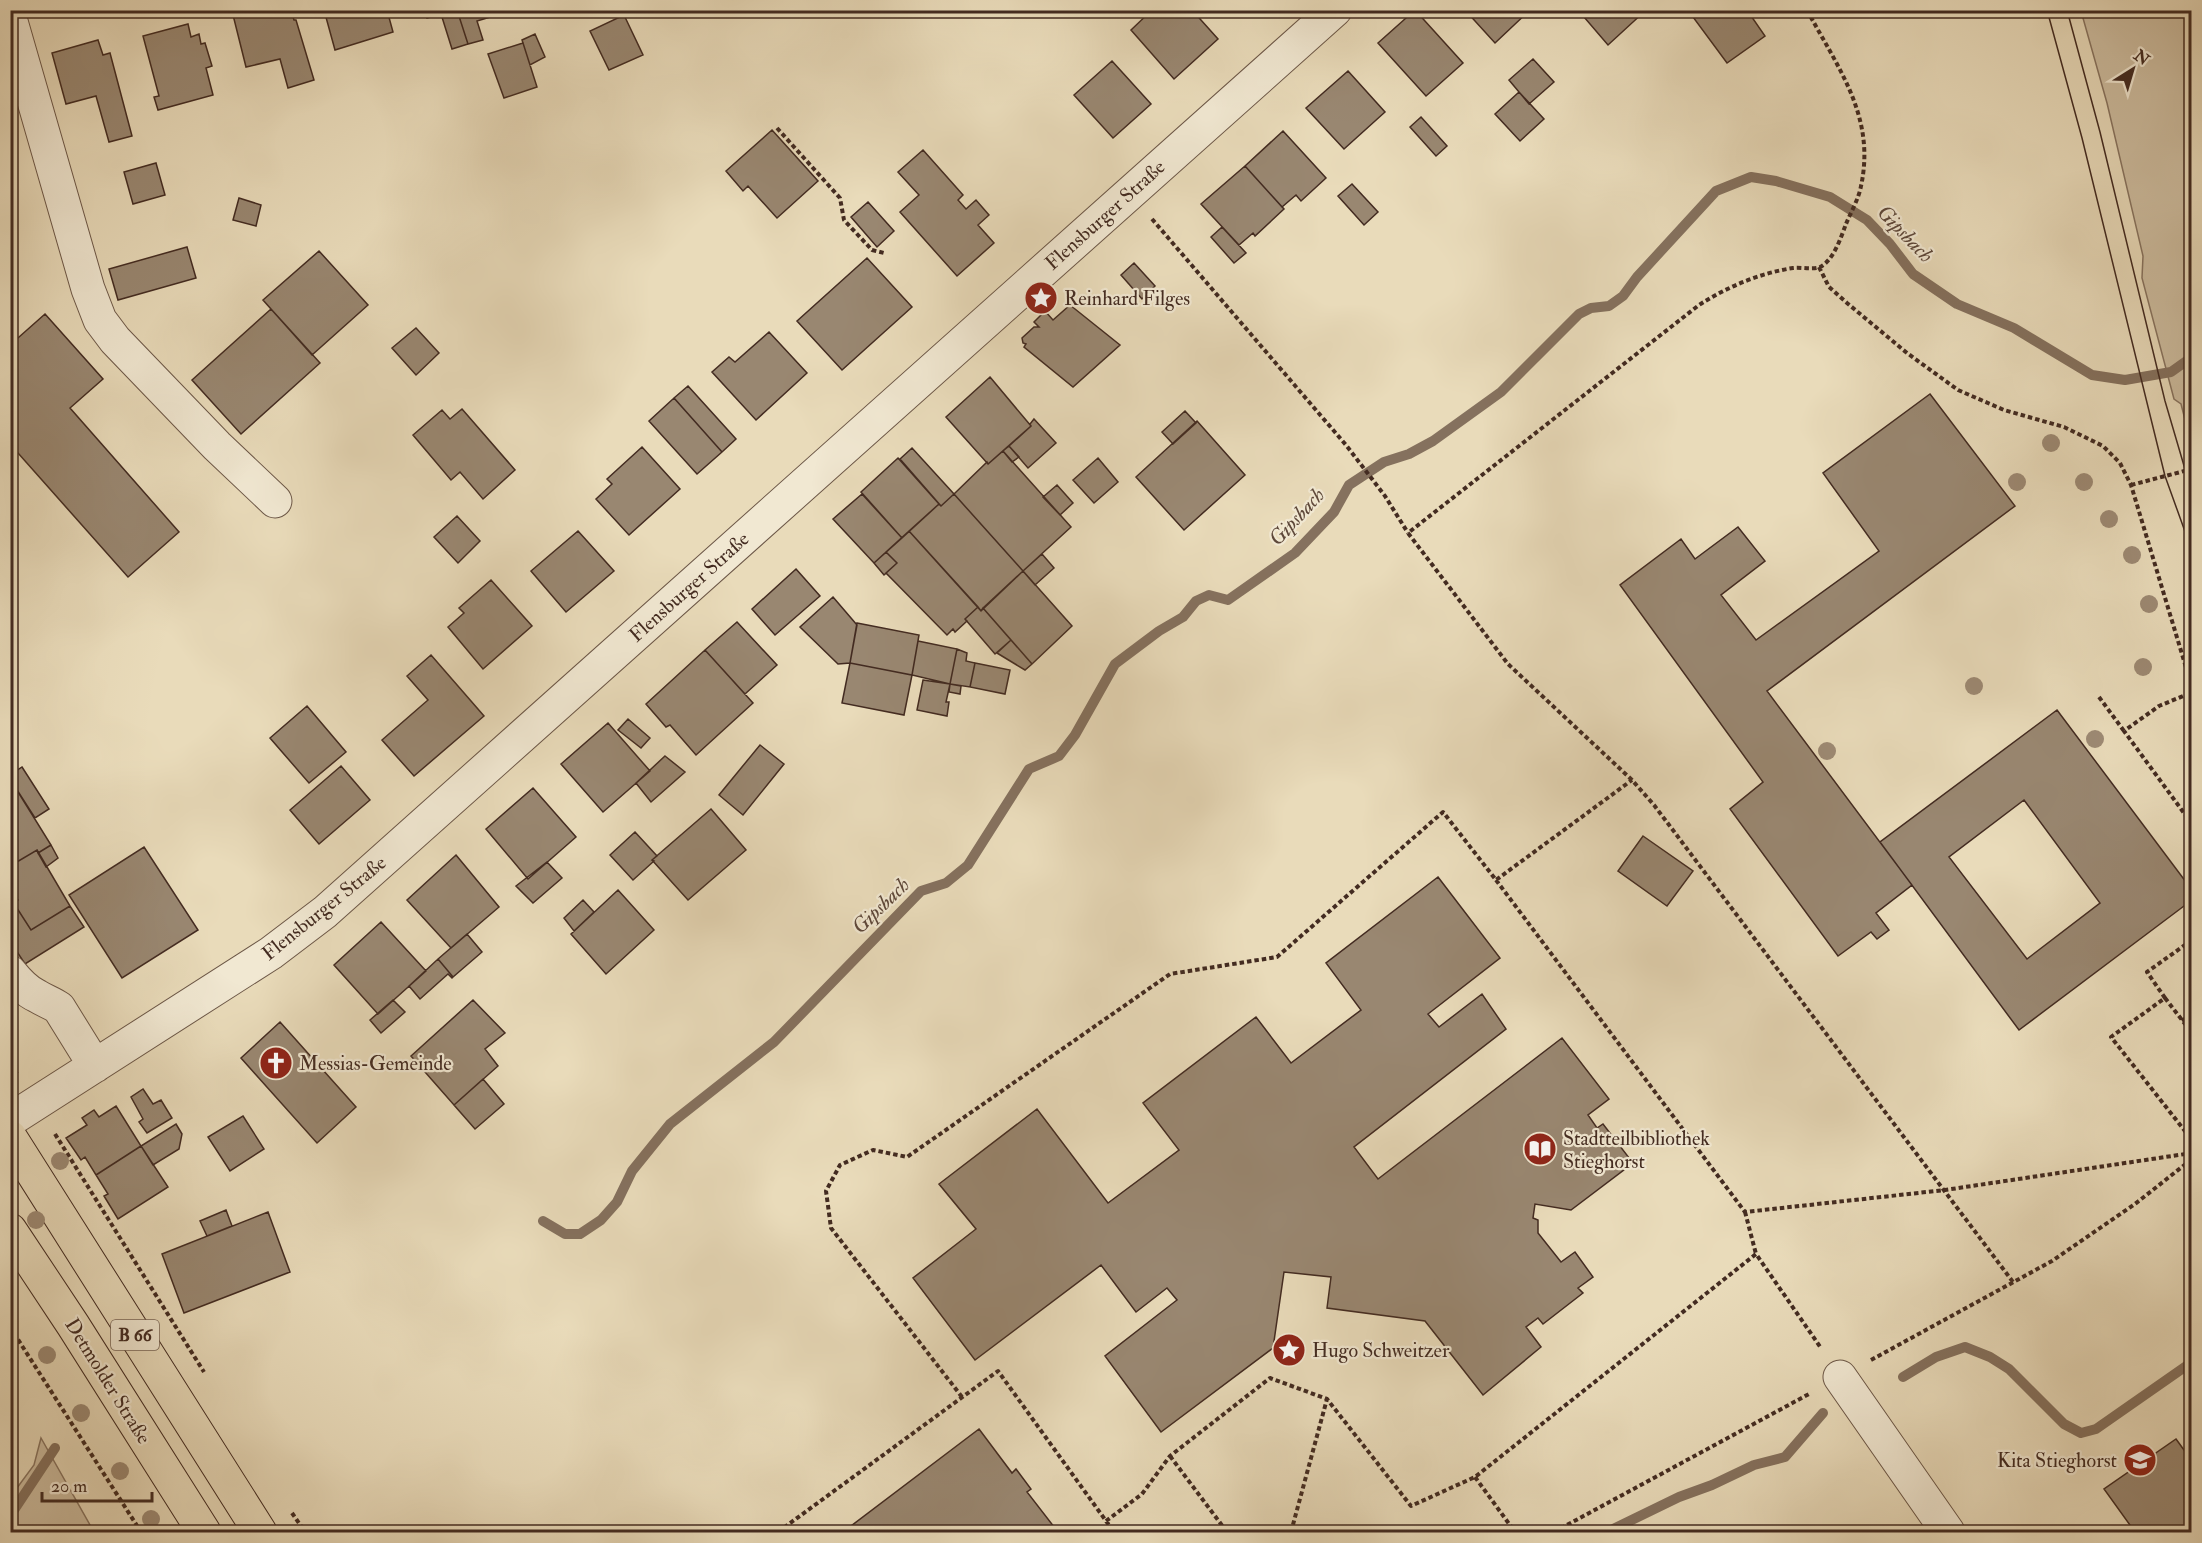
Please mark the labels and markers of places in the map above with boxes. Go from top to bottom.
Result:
place icon: Reinhard Filges [1023,280,1059,316]
place label: Reinhard Filges [1064,286,1190,311]
church icon: Messias-Gemeinde [258,1045,294,1081]
place label: Messias-Gemeinde [299,1051,452,1076]
place label: Stadtteilbibliothek Stieghorst [1563,1126,1710,1174]
library icon: Stadtteilbibliothek Stieghorst [1522,1131,1558,1167]
place icon: Hugo Schweitzer [1271,1332,1307,1368]
place label: Hugo Schweitzer [1312,1338,1450,1363]
school or university icon: Kita Stieghorst [2122,1442,2158,1478]
place label: Kita Stieghorst [1997,1448,2118,1473]

